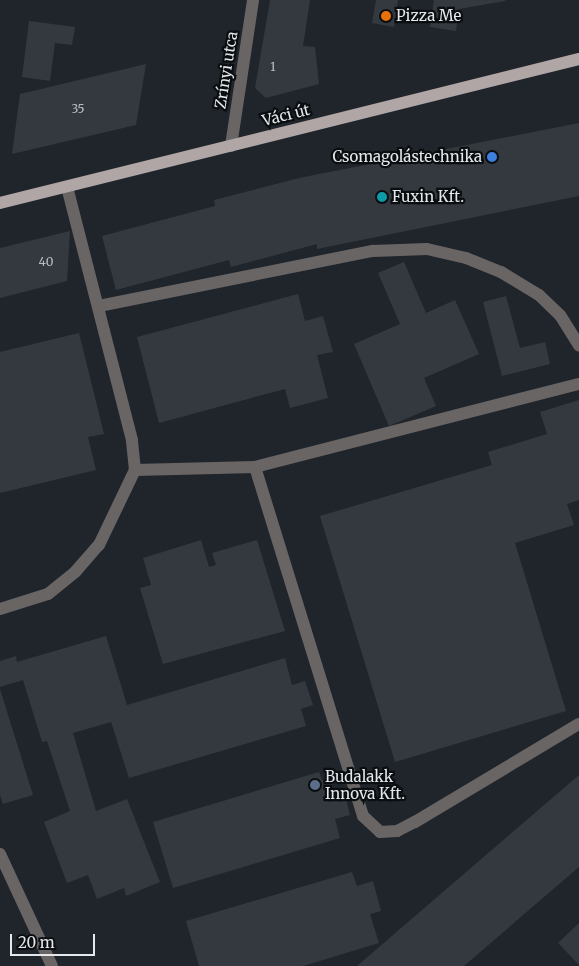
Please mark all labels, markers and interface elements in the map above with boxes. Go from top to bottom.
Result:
place label: Pizza Me [396,7,461,25]
marker: Pizza Me [380,10,392,22]
street label: Zrínyi utca [211,30,241,110]
house number: 1 [270,60,276,74]
street label: Váci út [260,100,312,130]
house number: 35 [71,102,85,116]
place label: Csomagolástechnika [332,148,482,166]
marker: Csomagolástechnika [486,151,498,163]
place label: Fuxin Kft. [392,188,464,206]
marker: Fuxin Kft. [376,191,388,203]
house number: 40 [39,255,53,269]
place label: Budalakk Innova Kft. [325,767,405,802]
marker: Budalakk Innova Kft. [309,779,321,791]
scale bar [12,924,98,956]
text: 20 m [18,933,55,952]

